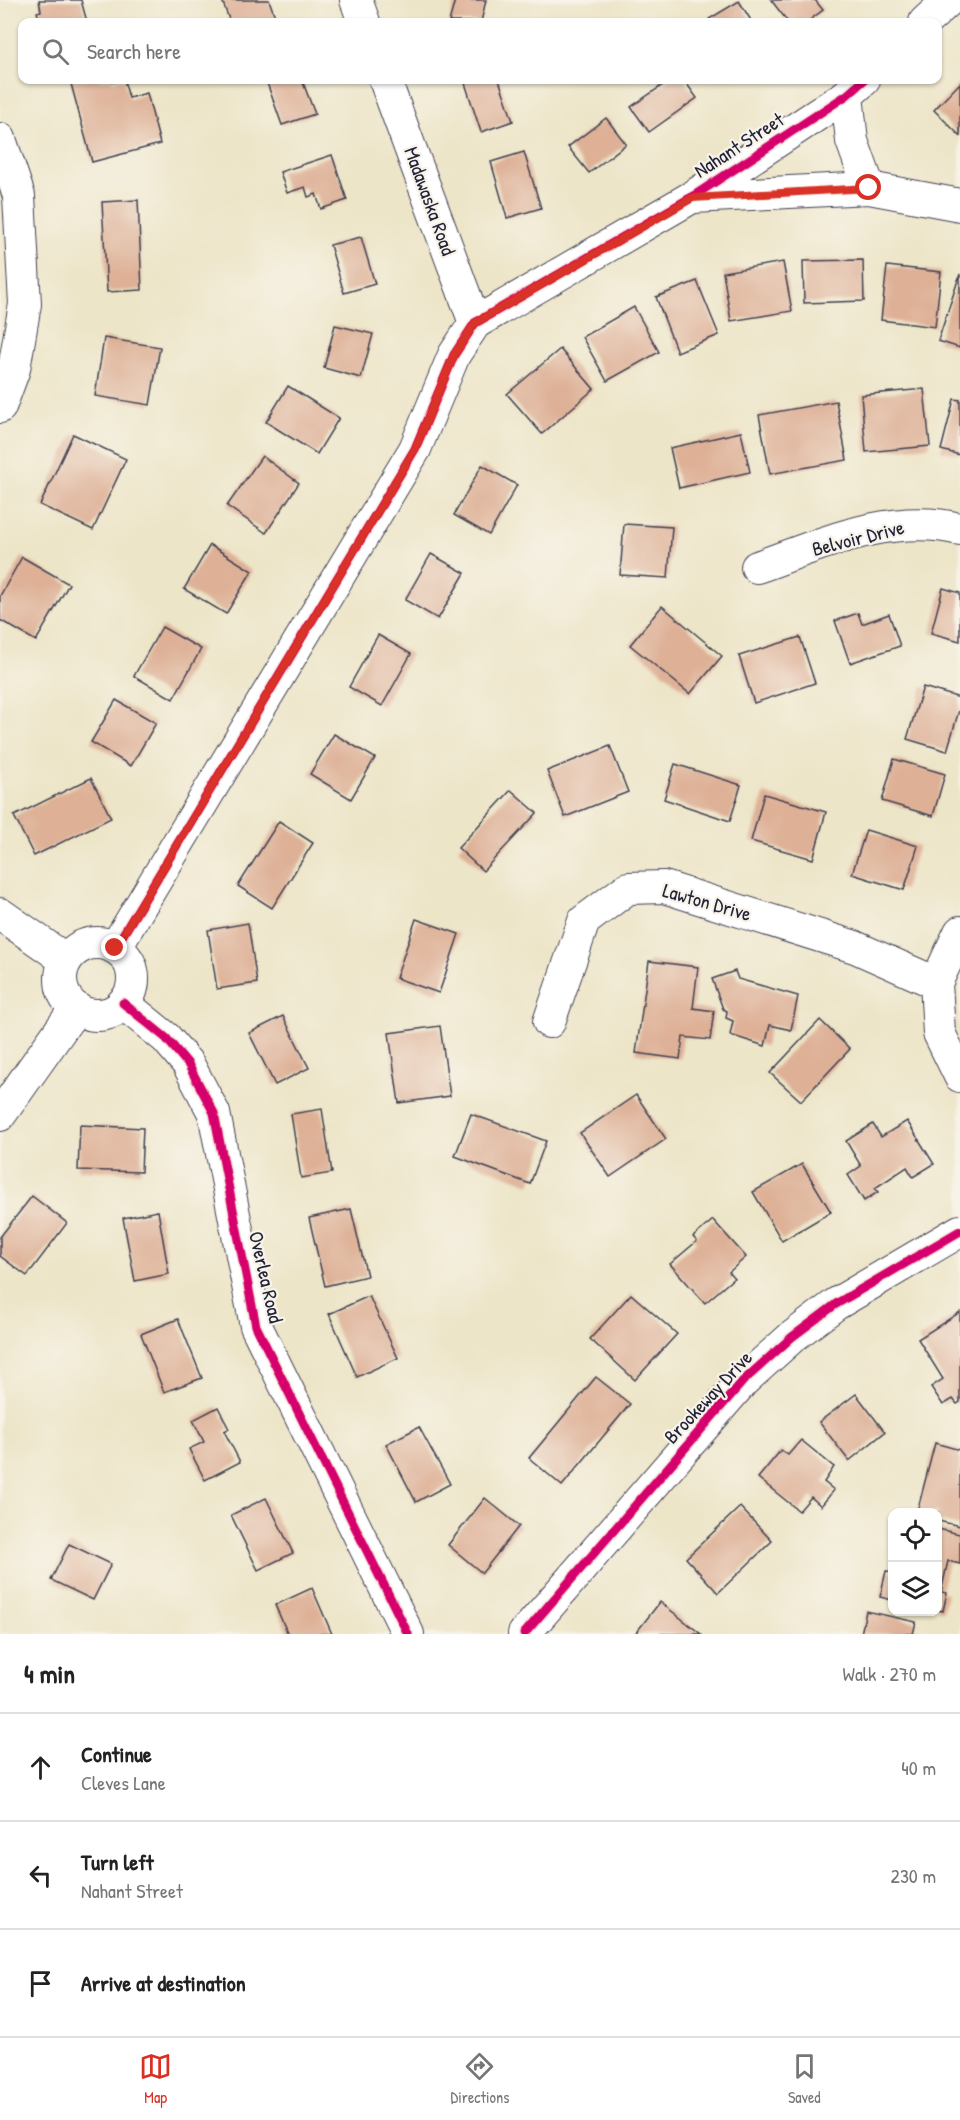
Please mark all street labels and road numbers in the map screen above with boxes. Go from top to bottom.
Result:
street label: Nahant Street [689,105,790,184]
street label: Madawaska Road [398,143,463,259]
street label: Belvoir Drive [809,513,907,562]
street label: Lawton Drive [660,876,755,927]
street label: Overlea Road [243,1228,290,1326]
street label: Brookeway Drive [658,1344,758,1449]

